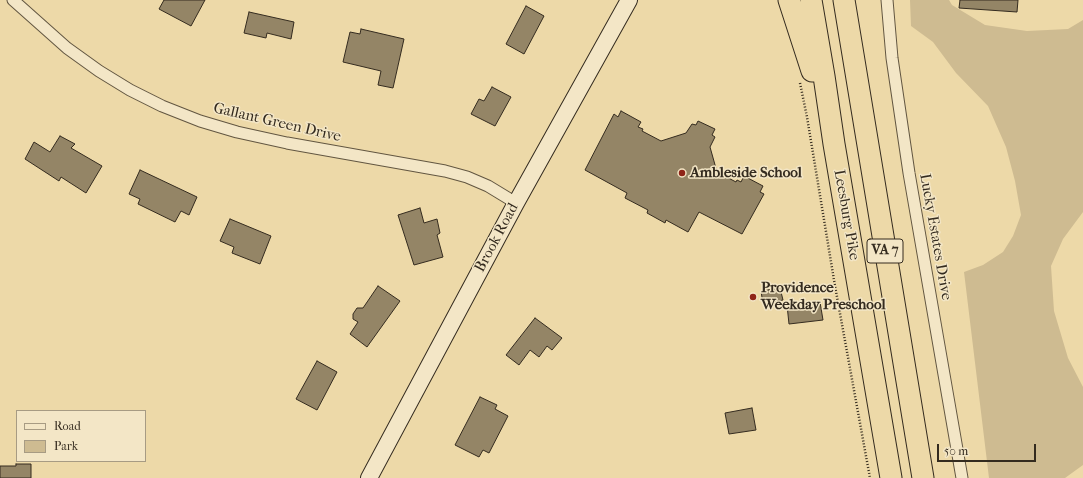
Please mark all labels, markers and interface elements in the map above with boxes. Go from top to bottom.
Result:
street label: Gallant Green Drive [212,100,342,146]
place label: Ambleside School [690,164,802,182]
marker: Ambleside School [677,168,687,178]
street label: Leesburg Pike [829,168,863,262]
street label: Lucky Estates Drive [915,172,955,302]
street label: Brook Road [471,200,523,276]
road number: VA 7 [867,239,903,263]
place label: Providence Weekday Preschool [761,279,886,314]
marker: Providence Weekday Preschool [748,292,758,302]
legend [16,410,146,462]
text: Road [54,419,81,433]
scale bar [939,436,1038,462]
text: Park [54,439,78,453]
text: 50 m [944,444,968,458]

